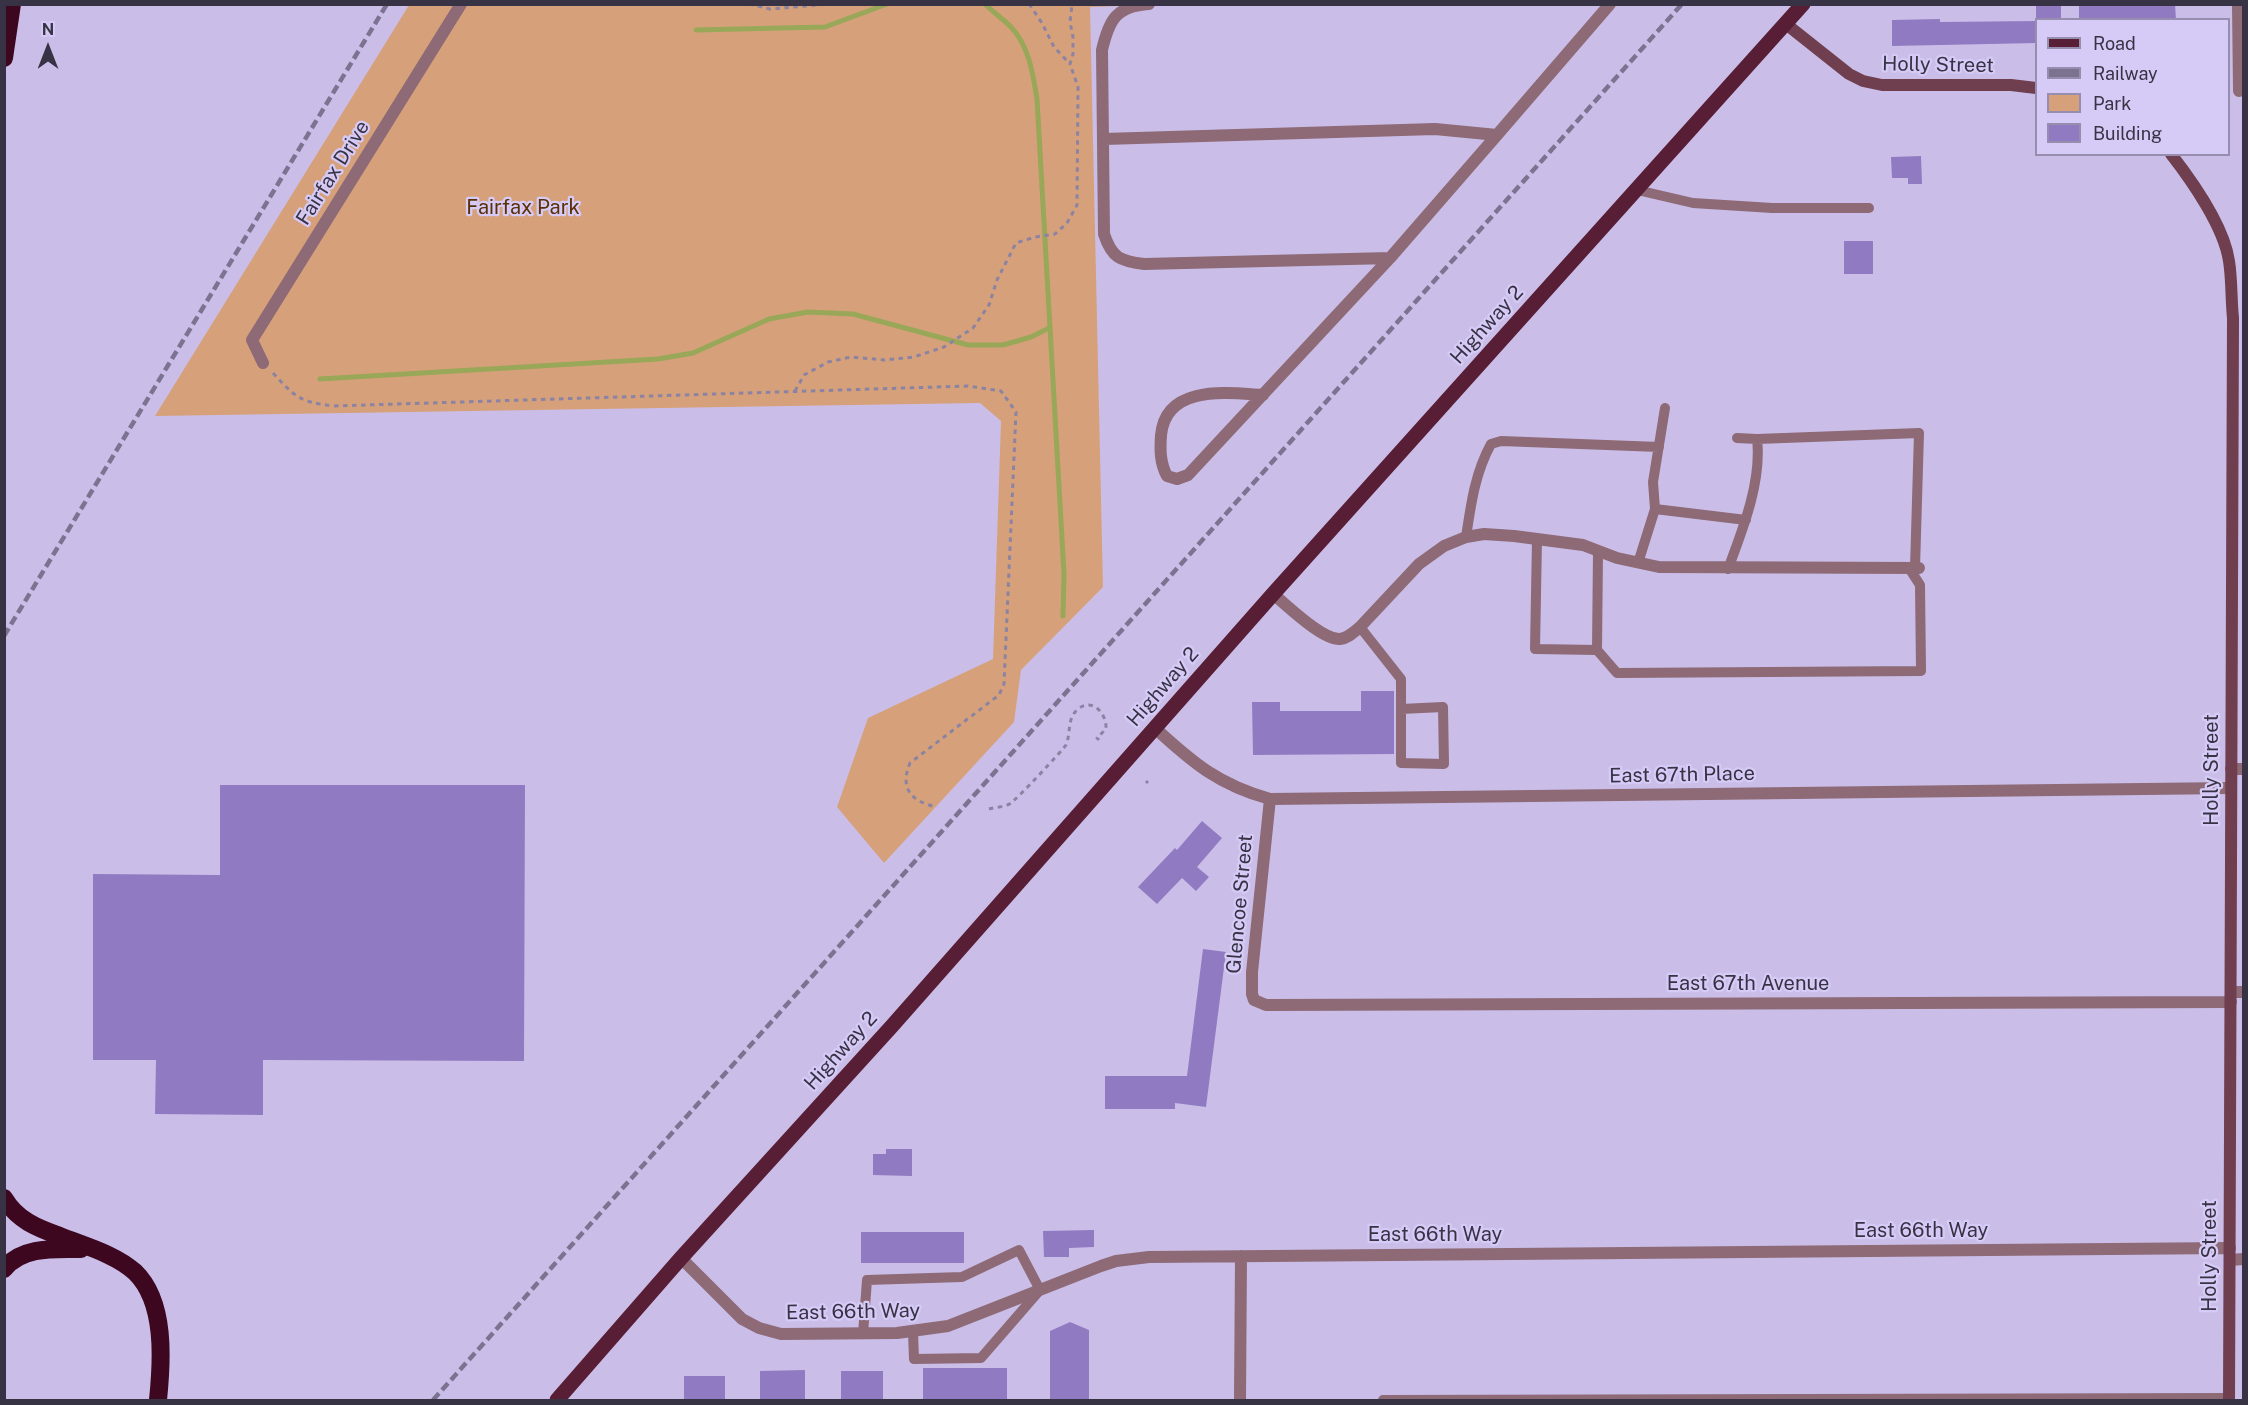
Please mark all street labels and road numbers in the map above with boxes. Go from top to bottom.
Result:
street label: Holly Street [1882,52,1994,78]
street label: Fairfax Drive [291,116,375,230]
street label: Highway 2 [1445,281,1529,369]
street label: Highway 2 [1122,642,1204,732]
street label: Holly Street [2200,714,2224,826]
street label: East 67th Place [1609,762,1755,788]
street label: Glencoe Street [1222,833,1258,975]
street label: East 67th Avenue [1667,972,1829,996]
street label: Highway 2 [799,1007,883,1095]
street label: Holly Street [2198,1200,2222,1312]
street label: East 66th Way [1854,1219,1988,1243]
street label: East 66th Way [1368,1223,1502,1247]
street label: East 66th Way [786,1299,920,1325]

